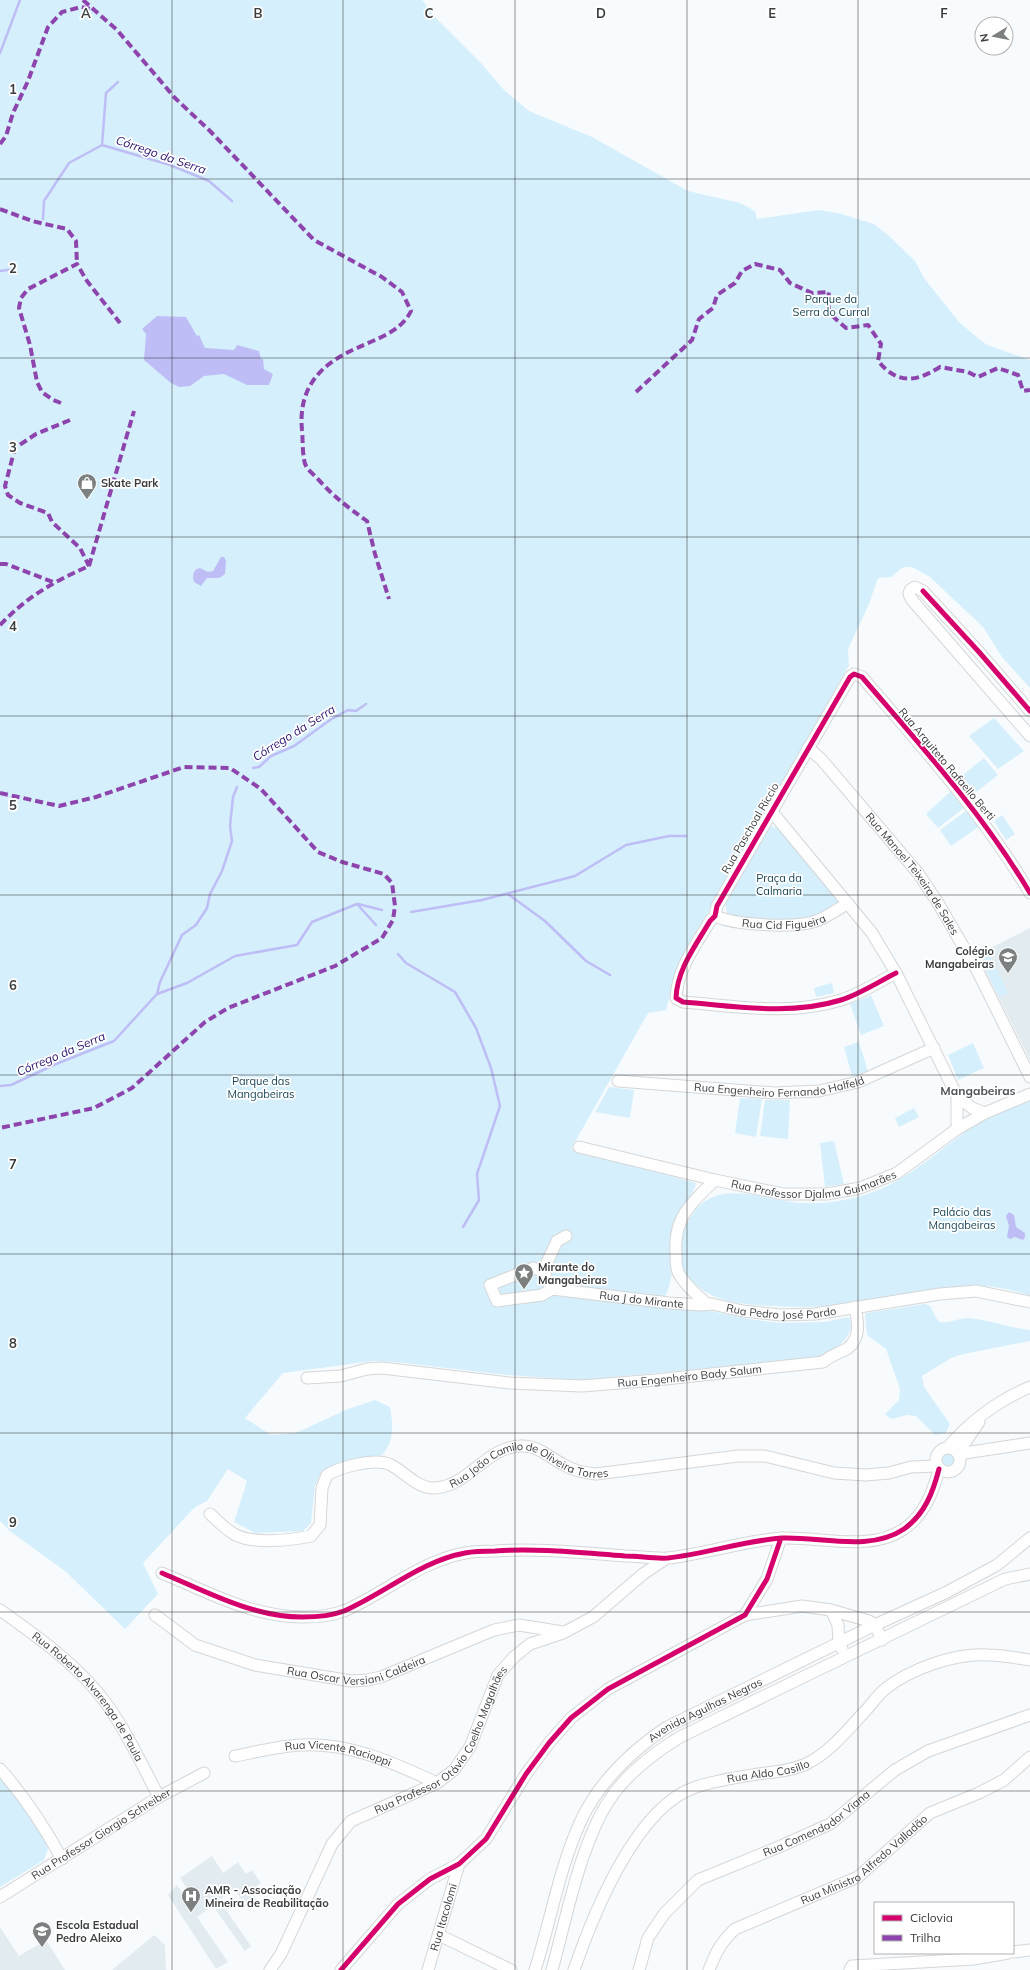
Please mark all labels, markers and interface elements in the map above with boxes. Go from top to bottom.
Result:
text: A [81,5,91,21]
text: B [254,5,263,21]
text: C [425,5,434,21]
text: D [596,5,606,21]
text: E [768,5,776,21]
text: F [940,5,948,21]
north arrow [974,16,1014,56]
text: N [977,32,992,43]
text: 1 [9,81,17,97]
water label: Córrego da Serra [114,132,208,177]
text: 2 [9,260,17,276]
park label: Parque da Serra do Curral [793,292,869,319]
text: 3 [9,439,17,455]
shop icon: Skate Park [76,472,98,500]
place label: Skate Park [101,476,159,490]
text: 4 [9,618,17,634]
water label: Córrego da Serra [250,701,338,764]
street label: Rua Arquiteto Rafaello Berti [896,705,998,823]
street label: Rua Paschoal Riccio [718,780,782,876]
text: 5 [9,797,17,813]
street label: Rua Manoel Teixeira de Sales [863,810,962,937]
park label: Praça da Calmaria [756,871,802,898]
street label: Rua Cid Figueira [741,911,828,932]
place label: Colégio Mangabeiras [925,944,994,971]
school or university icon: Colégio Mangabeiras [997,946,1019,974]
text: 6 [9,977,17,993]
water label: Córrego da Serra [14,1028,107,1079]
street label: Rua Engenheiro Fernando Halfeld [694,1073,866,1100]
park label: Parque das Mangabeiras [228,1074,294,1101]
district label: Mangabeiras [940,1083,1016,1098]
text: 7 [9,1156,17,1172]
street label: Rua Professor Djalma Guimarães [730,1167,898,1201]
park label: Palácio das Mangabeiras [929,1205,995,1232]
place label: Mirante do Mangabeiras [538,1260,607,1287]
place icon: Mirante do Mangabeiras [513,1262,535,1290]
street label: Rua J do Mirante [599,1288,684,1311]
street label: Rua Pedro José Pardo [725,1300,837,1322]
text: 8 [9,1335,17,1351]
street label: Rua Engenheiro Bady Salum [617,1362,763,1390]
street label: Rua João Camilo de Oliveira Torres [447,1439,609,1491]
text: 9 [9,1514,17,1530]
street label: Rua Roberto Alvarenga de Paula [29,1629,146,1764]
street label: Rua Oscar Versiani Caldeira [286,1652,427,1688]
street label: Rua Professor Otávio Coelho Magalhães [372,1663,510,1817]
street label: Avenida Agulhas Negras [645,1674,764,1745]
street label: Rua Vicente Racioppi [284,1738,393,1769]
street label: Rua Aldo Casillo [726,1756,812,1786]
street label: Rua Professor Giorgio Schreiber [29,1785,173,1883]
street label: Rua Comendador Viana [761,1787,872,1860]
street label: Rua Ministro Alfredo Valladão [798,1812,930,1907]
street label: Rua Itacolomi [427,1882,460,1953]
place label: AMR - Associação Mineira de Reabilitação [205,1883,329,1910]
hospital icon: AMR - Associação Mineira de Reabilitação [180,1885,202,1913]
legend [874,1902,1014,1954]
text: Ciclovia [910,1910,953,1925]
place label: Escola Estadual Pedro Aleixo [56,1918,139,1945]
school or university icon: Escola Estadual Pedro Aleixo [31,1920,53,1948]
text: Trilha [910,1930,941,1945]

